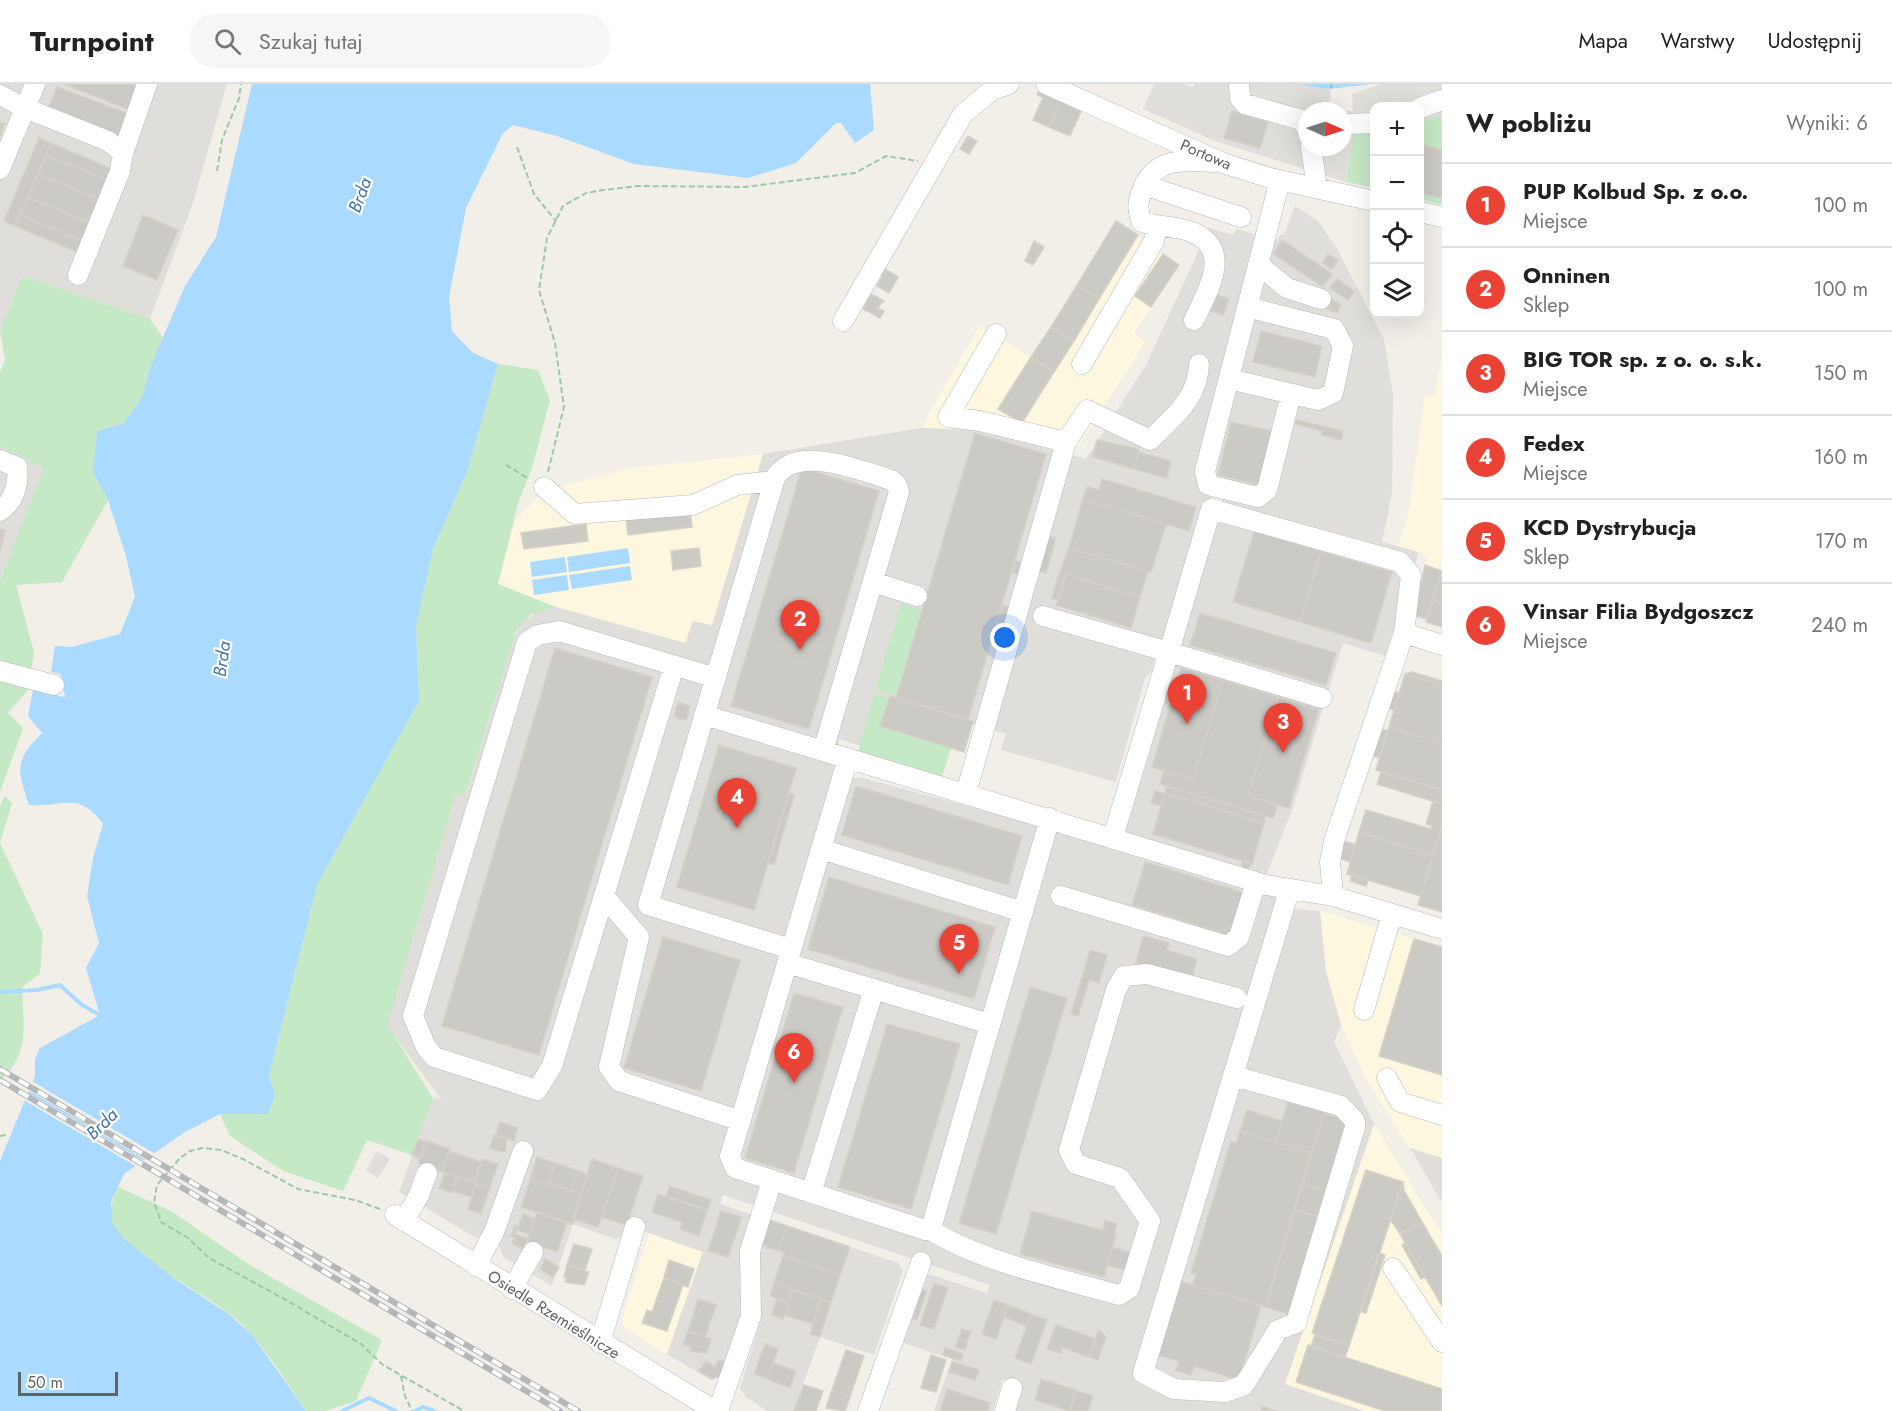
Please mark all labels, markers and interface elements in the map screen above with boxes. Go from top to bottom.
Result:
search box [190,14,610,68]
text: Turnpoint [30,21,154,62]
icon: search [211,25,244,58]
text: Szukaj tutaj [259,25,363,57]
text: Mapa [1579,26,1628,56]
text: Warstwy [1661,26,1734,56]
text: Udostępnij [1767,26,1862,56]
north arrow [1298,102,1352,156]
map controls [1370,102,1424,318]
button: + [1370,102,1424,156]
text: W pobliżu [1466,104,1592,142]
text: Wyniki: 6 [1786,109,1868,138]
street label: Portowa [1177,133,1235,175]
button: − [1370,156,1424,210]
water label: Brda [342,174,378,216]
text: PUP Kolbud Sp. z o.o. [1523,175,1748,207]
text: 1 [1480,191,1491,220]
text: 100 m [1813,191,1868,220]
text: Miejsce [1523,207,1588,236]
button: locate [1370,210,1424,264]
text: Onninen [1523,259,1610,291]
button: layers [1370,264,1424,318]
text: 2 [1479,275,1492,304]
text: 100 m [1813,275,1868,304]
text: Sklep [1523,291,1569,320]
text: BIG TOR sp. z o. o. s.k. [1523,343,1762,375]
text: 3 [1479,359,1492,388]
text: 150 m [1814,359,1868,388]
text: Miejsce [1523,375,1588,404]
text: Fedex [1523,427,1585,459]
text: 4 [1479,443,1492,472]
text: 160 m [1814,443,1868,472]
text: Miejsce [1523,459,1588,488]
text: KCD Dystrybucja [1523,511,1696,543]
text: 5 [1479,527,1492,556]
text: 170 m [1815,527,1868,556]
text: Sklep [1523,543,1569,572]
text: Vinsar Filia Bydgoszcz [1523,595,1754,627]
pin: 2 [780,600,820,650]
text: 6 [1479,611,1492,640]
text: 240 m [1811,611,1868,640]
your location [990,623,1019,652]
text: Miejsce [1523,627,1588,656]
water label: Brda [207,639,237,678]
pin: 1 [1168,674,1206,724]
pin: 3 [1264,704,1302,753]
pin: 4 [718,778,756,828]
pin: 5 [940,924,978,974]
pin: 6 [774,1034,814,1083]
water label: Brda [80,1102,124,1146]
street label: Osiedle Rzemieślnicze [483,1264,624,1365]
scale bar [18,1369,118,1396]
text: 50 m [27,1371,63,1394]

